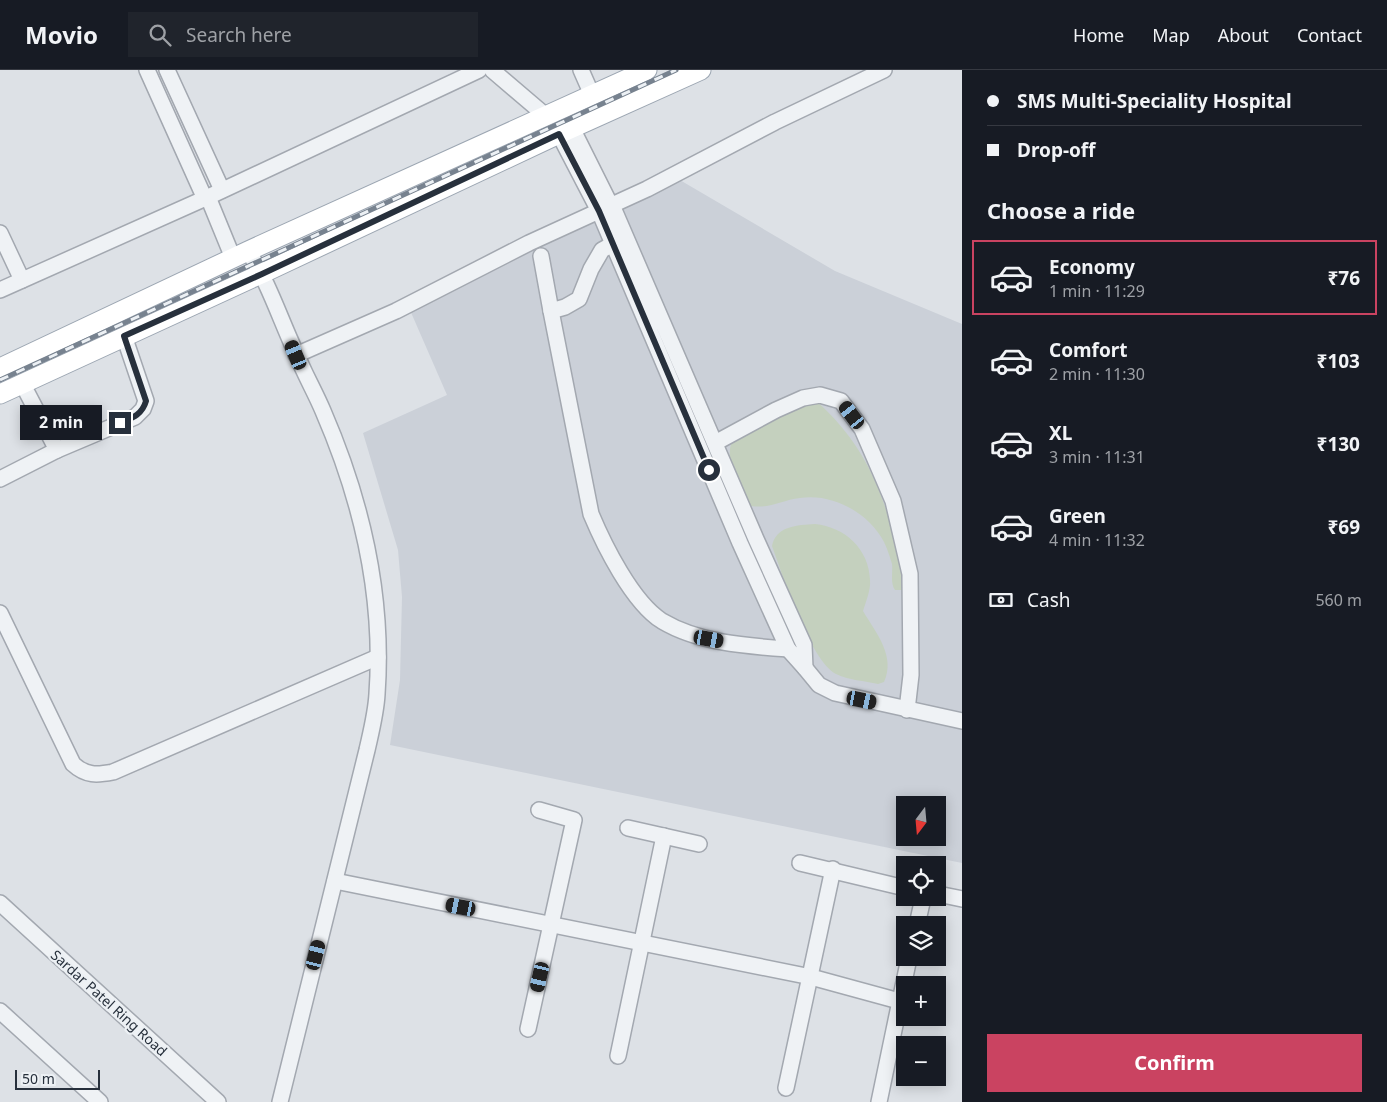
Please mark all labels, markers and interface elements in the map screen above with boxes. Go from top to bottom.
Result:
search box [128,12,478,57]
text: Movio [25,18,98,51]
icon: search [146,21,174,49]
text: Search here [186,22,292,48]
text: Home [1073,23,1124,47]
text: Map [1152,23,1190,47]
text: About [1218,23,1269,47]
text: Contact [1297,23,1362,47]
text: SMS Multi-Speciality Hospital [1017,88,1292,114]
text: Drop-off [1017,137,1096,163]
text: Choose a ride [987,195,1135,225]
text: Economy [1049,254,1135,280]
icon: car [989,255,1034,300]
text: ₹76 [1327,265,1360,291]
text: 1 min · 11:29 [1049,280,1145,302]
text: Comfort [1049,337,1128,363]
car [283,338,308,372]
icon: car [989,338,1034,383]
text: ₹103 [1317,348,1360,374]
text: 2 min · 11:30 [1049,363,1145,385]
car [836,399,867,431]
callout: 2 min [20,406,102,440]
text: 2 min [39,411,83,433]
route end [109,412,131,434]
text: XL [1049,420,1072,446]
icon: car [989,421,1034,466]
text: ₹130 [1317,431,1360,457]
text: 3 min · 11:31 [1049,446,1145,468]
route start [698,459,720,481]
text: Green [1049,503,1106,529]
icon: car [989,504,1034,549]
text: ₹69 [1327,514,1360,540]
text: 4 min · 11:32 [1049,529,1145,551]
icon: cash [987,586,1015,614]
text: Cash [1027,587,1071,613]
text: 560 m [1315,589,1362,611]
car [692,629,725,649]
car [845,690,878,710]
north arrow [896,796,946,846]
map controls [896,796,946,1086]
button: locate [896,856,946,906]
car [444,897,477,917]
button: layers [896,916,946,966]
car [305,939,326,971]
street label: Sardar Patel Ring Road [47,945,172,1060]
car [529,961,550,993]
button: + [896,976,946,1026]
button: Confirm [987,1034,1362,1092]
button: − [896,1036,946,1086]
scale bar [15,1067,100,1090]
text: 50 m [22,1069,55,1088]

